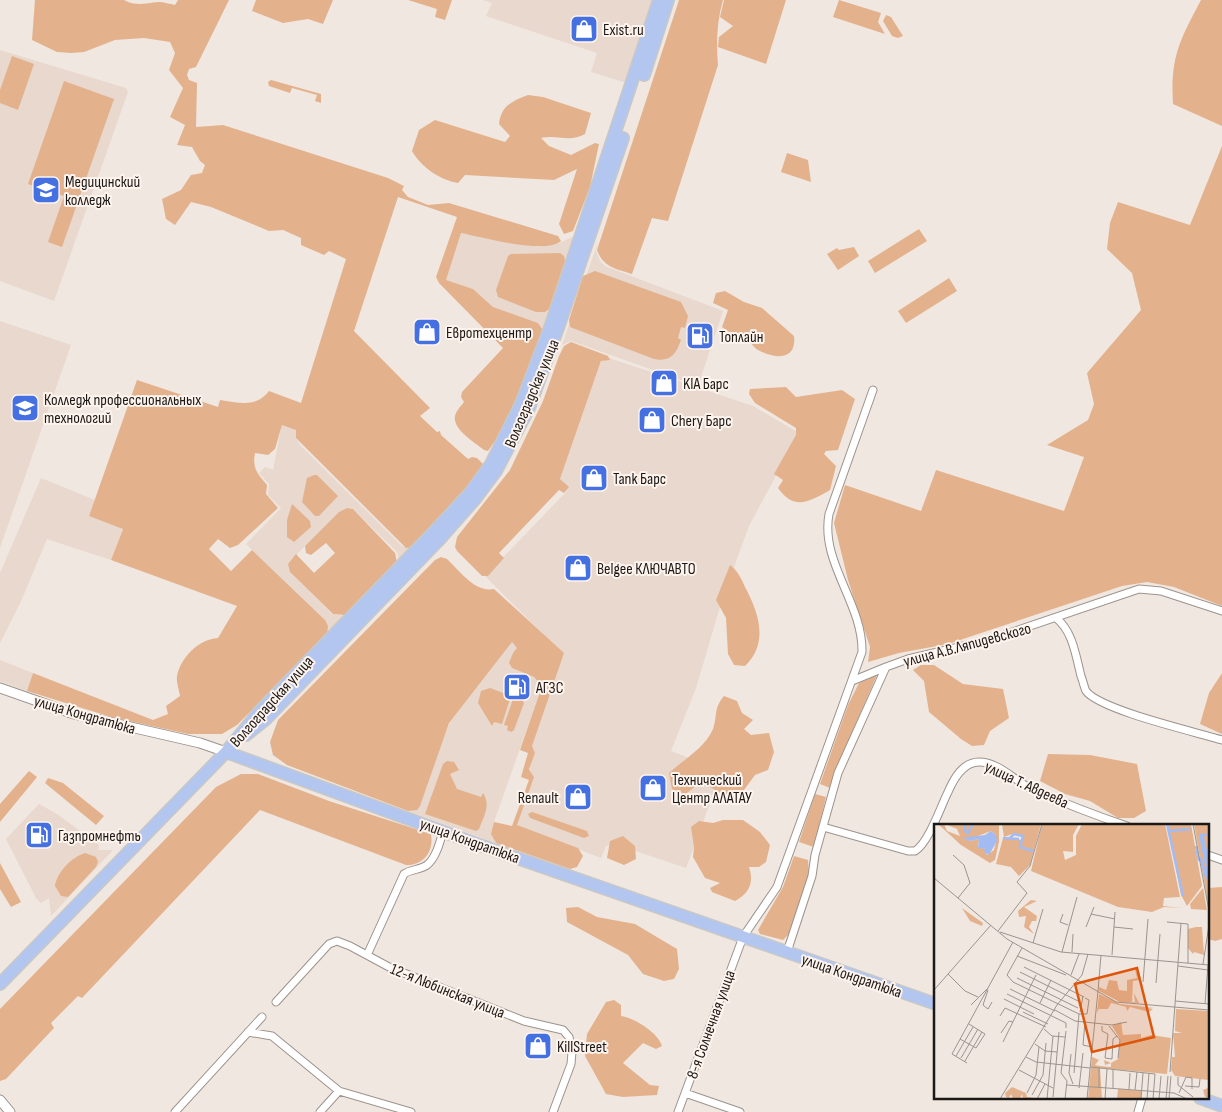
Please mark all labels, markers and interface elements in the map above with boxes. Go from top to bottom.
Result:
shop icon: Exist.ru [569,14,599,44]
place label: Exist.ru [603,21,644,40]
place label: Медицинский колледж [65,173,140,210]
school or university icon: Медицинский колледж [31,175,61,205]
shop icon: Евротехцентр [412,317,442,347]
fuel station icon: Топлайн [685,321,715,351]
place label: Евротехцентр [446,324,532,343]
place label: Топлайн [719,328,763,347]
street label: Волгоградская улица [501,337,564,451]
shop icon: KIA Барс [649,368,679,398]
place label: KIA Барс [683,375,729,394]
place label: Колледж профессиональных технологий [44,391,201,428]
school or university icon: Колледж профессиональных технологий [10,393,40,423]
shop icon: Chery Барс [637,405,667,435]
place label: Chery Барс [671,412,732,431]
shop icon: Tank Барс [579,463,609,493]
place label: Tank Барс [613,470,666,489]
shop icon: Belgee КЛЮЧАВТО [563,553,593,583]
place label: Belgee КЛЮЧАВТО [597,560,696,579]
street label: улица А.В.Ляпидевского [901,619,1033,672]
street label: Волгоградская улица [226,653,318,751]
fuel station icon: АГЗС [502,672,532,702]
place label: АГЗС [535,679,564,698]
street label: улица Кондратюка [32,692,138,739]
street label: улица Т. Авдеева [981,758,1071,813]
place label: Технический Центр АЛАТАУ [672,771,752,808]
shop icon: Технический Центр АЛАТАУ [638,773,668,803]
shop icon: Renault [563,782,593,812]
place label: Renault [518,789,559,808]
street label: улица Кондратюка [417,815,522,868]
fuel station icon: Газпромнефть [24,820,54,850]
inset map [934,824,1210,1100]
place label: Газпромнефть [58,827,141,846]
street label: улица Кондратюка [799,950,904,1002]
street label: 12-я Любинская улица [387,960,507,1023]
street label: 8-я Солнечная улица [683,968,740,1081]
shop icon: KillStreet [523,1031,553,1061]
place label: KillStreet [557,1038,607,1057]

